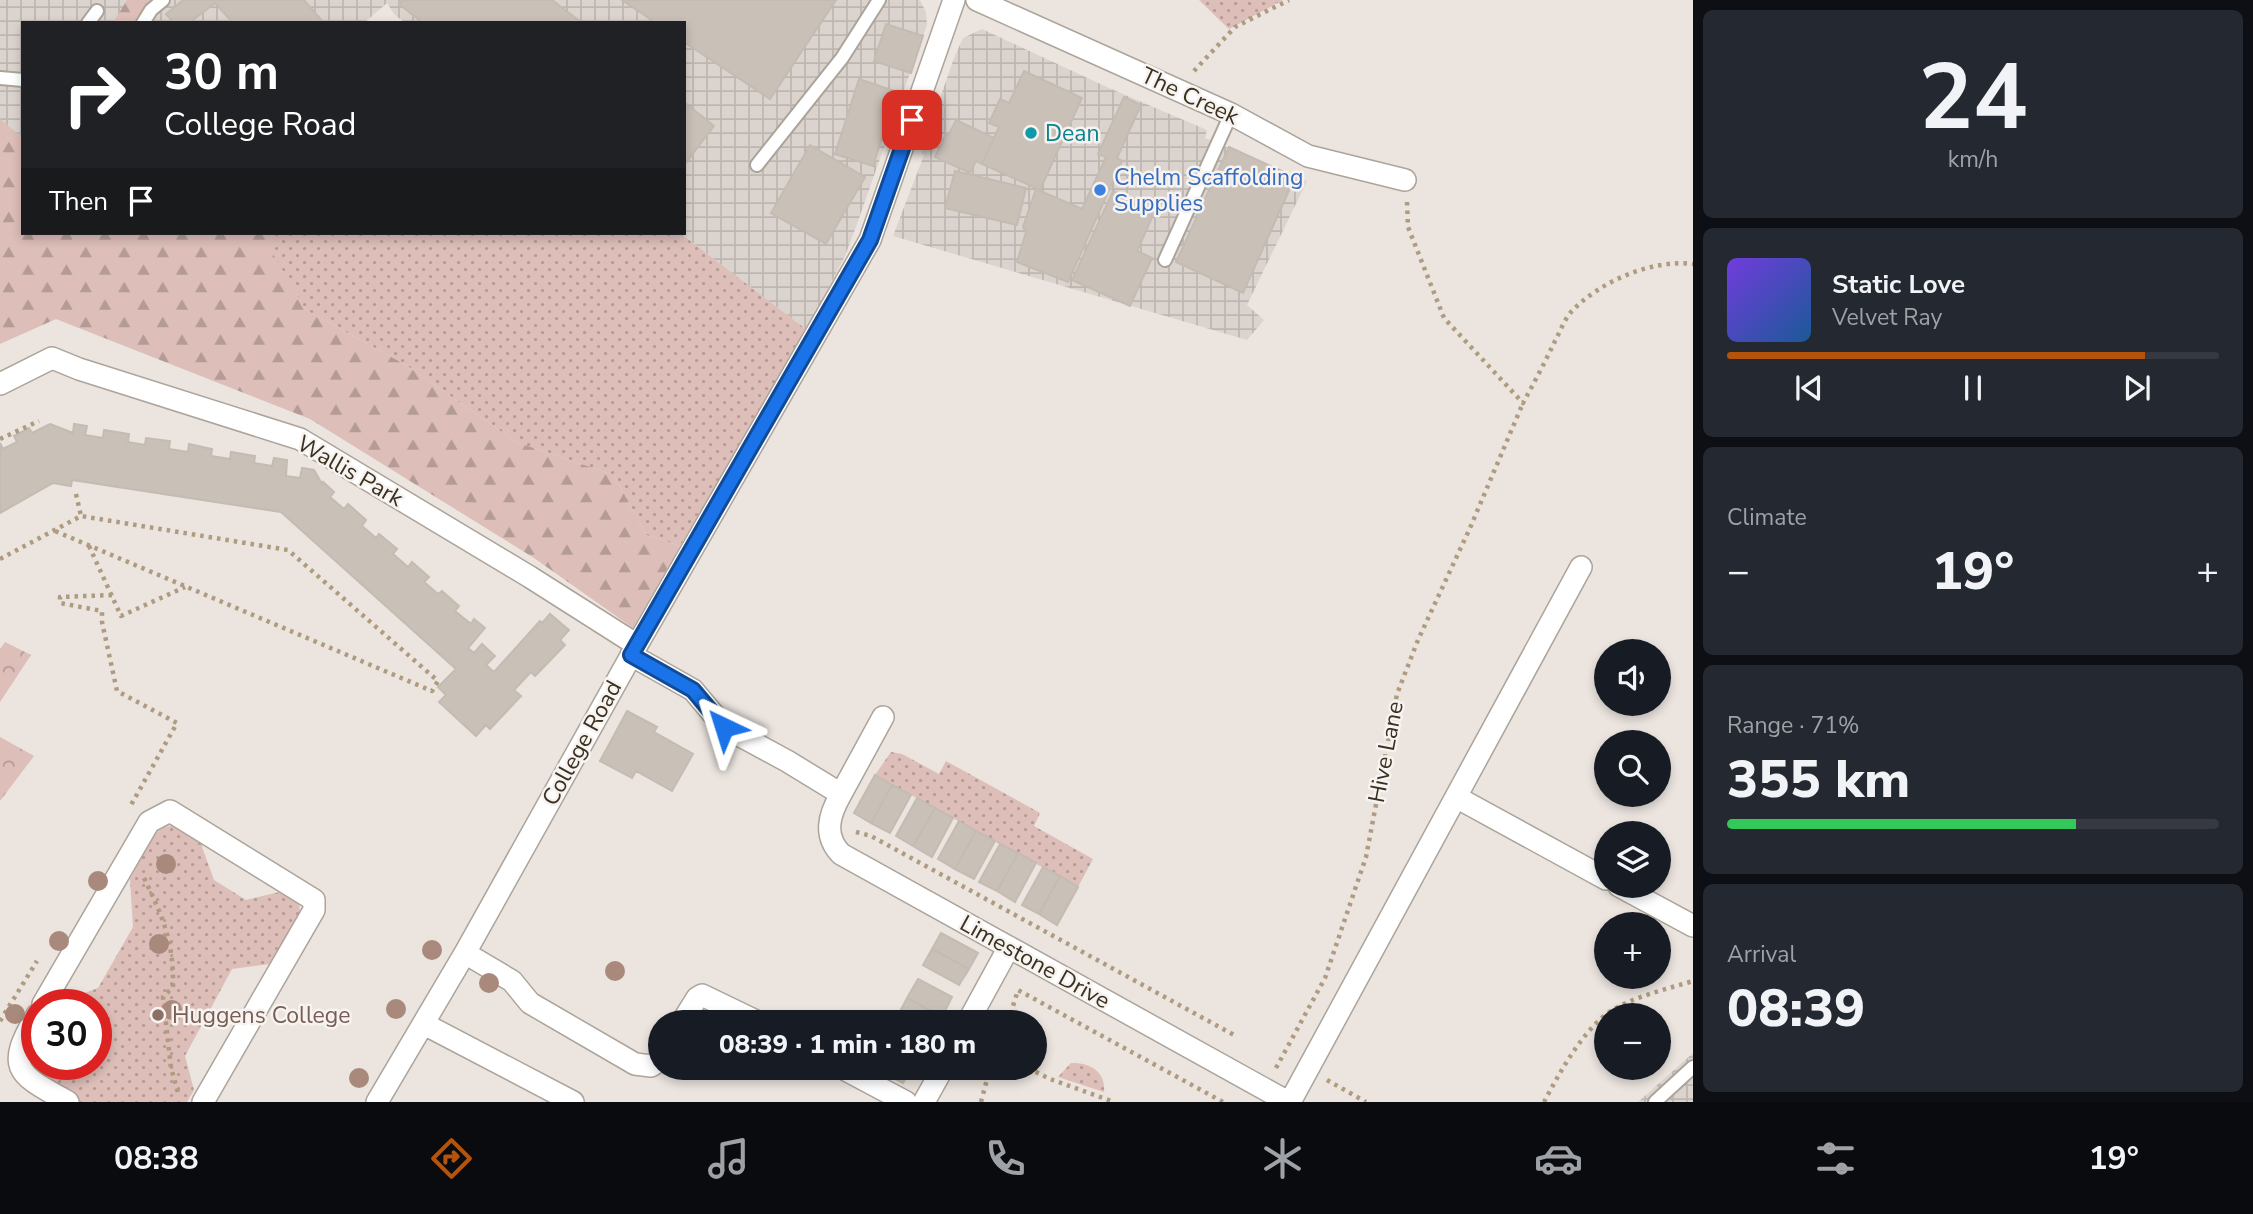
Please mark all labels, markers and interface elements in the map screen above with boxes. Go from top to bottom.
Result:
text: 24 [1918,36,2028,160]
text: 30 m [164,39,279,106]
icon: right [49,49,140,140]
street label: The Creek [1136,60,1244,132]
pin [882,90,942,150]
icon: arrive [893,101,931,139]
text: College Road [164,103,356,146]
place label: Dean [1045,118,1100,149]
marker: Dean [1023,125,1039,141]
text: km/h [1948,144,1998,175]
place label: Chelm Scaffolding Supplies [1114,162,1303,219]
icon: arrive [122,182,160,220]
marker: Chelm Scaffolding Supplies [1092,182,1108,198]
text: Then [49,184,108,219]
text: Static Love [1832,267,1965,302]
text: Velvet Ray [1832,302,1942,333]
icon: previous [1790,369,1828,407]
icon: pause [1954,369,1992,407]
icon: next [2118,369,2156,407]
street label: Wallis Park [291,428,409,514]
text: Climate [1727,502,1807,533]
text: 19° [1932,536,2014,607]
text: − [1727,546,1750,597]
text: + [2196,546,2219,597]
map controls [1594,639,1671,1080]
button: sound [1594,639,1671,716]
street label: College Road [535,675,629,811]
position arrow [687,690,761,764]
street label: Hive Lane [1361,699,1411,805]
text: Range · 71% [1727,710,1859,741]
button: search [1594,730,1671,807]
text: 355 km [1727,744,1910,815]
button: layers [1594,821,1671,898]
street label: Limestone Drive [954,908,1116,1016]
button: + [1594,912,1671,989]
text: Arrival [1727,939,1796,970]
text: 08:39 [1727,973,1865,1044]
speed limit sign: 30 [21,989,112,1080]
place label: Huggens College [172,1000,351,1031]
button: − [1594,1003,1671,1080]
marker: Huggens College [150,1007,166,1023]
text: 08:39 · 1 min · 180 m [719,1027,976,1062]
icon: directions [427,1134,476,1183]
icon: music [704,1134,753,1183]
icon: phone [981,1134,1030,1183]
icon: climate [1258,1134,1307,1183]
icon: car [1534,1134,1583,1183]
icon: filters [1811,1134,1860,1183]
text: 08:38 [114,1137,199,1180]
text: 19° [2088,1137,2139,1180]

